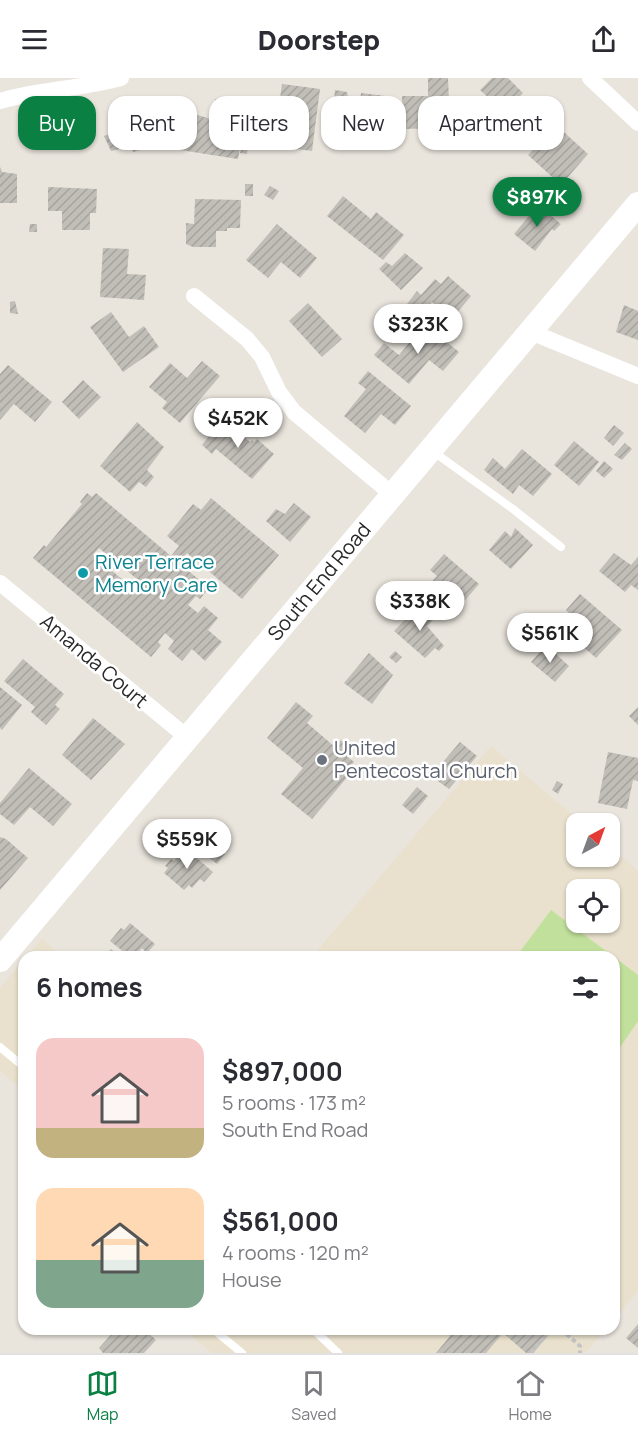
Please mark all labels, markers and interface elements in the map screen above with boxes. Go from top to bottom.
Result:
text: Doorstep [258,21,380,58]
icon: menu [18,23,51,56]
icon: share [587,23,620,56]
chip: Buy [18,96,96,150]
chip: Rent [108,96,197,150]
chip: Filters [209,96,309,150]
chip: New [321,96,406,150]
chip: Apartment [418,96,564,150]
pin: $897K [495,177,579,228]
text: $897K [507,183,567,210]
pin: $323K [376,304,460,355]
text: $323K [388,310,448,337]
pin: $452K [196,398,280,449]
text: $452K [208,404,268,431]
street label: South End Road [261,517,376,646]
place label: River Terrace Memory Care [95,548,218,598]
marker: River Terrace Memory Care [76,566,90,580]
pin: $338K [378,581,462,632]
text: $338K [389,587,451,614]
street label: Amanda Court [35,608,154,714]
pin: $561K [508,613,592,664]
text: $561K [521,619,579,646]
place label: United Pentecostal Church [334,734,517,784]
marker: United Pentecostal Church [315,753,329,767]
north arrow [566,813,620,867]
map controls [566,813,620,933]
pin: $559K [145,819,229,870]
text: $559K [156,825,218,852]
button: locate [566,879,620,933]
text: 6 homes [36,969,143,1005]
icon: filters [569,971,602,1004]
text: $897,000 [222,1053,343,1089]
icon: home [84,1062,156,1134]
text: 5 rooms · 173 m² [222,1089,366,1116]
text: South End Road [222,1116,368,1143]
text: $561,000 [222,1203,339,1239]
icon: home [84,1212,156,1284]
text: 4 rooms · 120 m² [222,1239,369,1266]
text: House [222,1266,282,1293]
tab: Map [86,1367,119,1425]
tab: Saved [291,1367,336,1425]
tab: Home [509,1367,552,1425]

